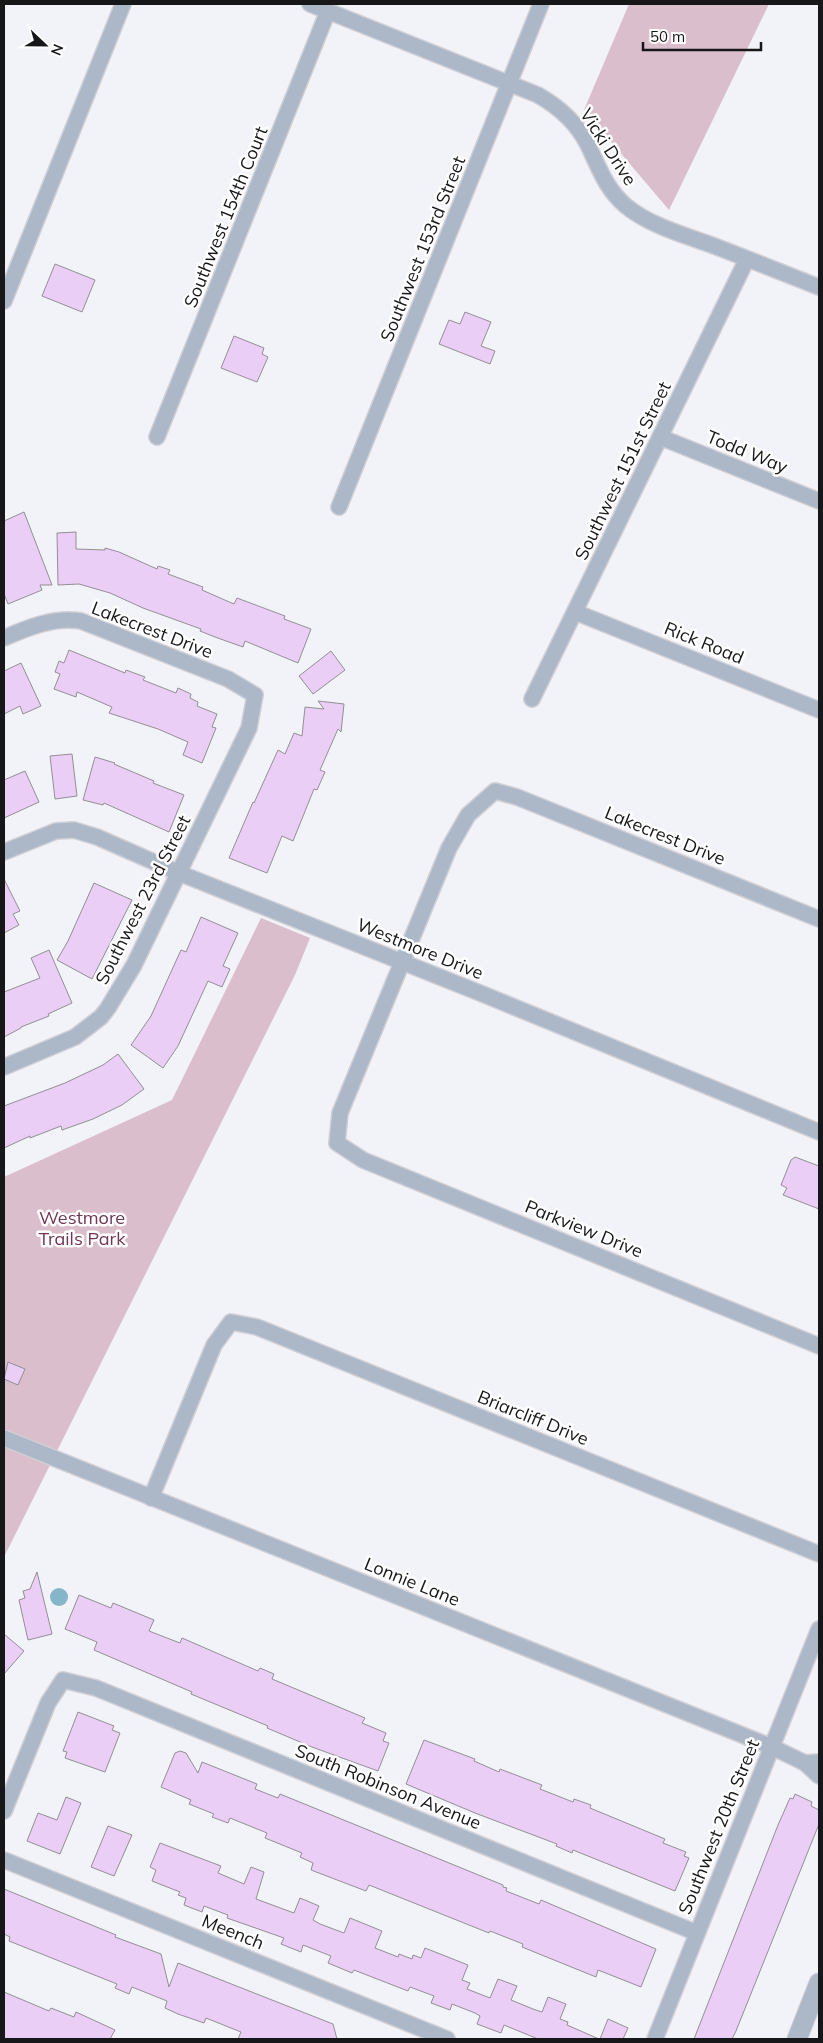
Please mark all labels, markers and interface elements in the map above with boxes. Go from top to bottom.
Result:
north arrow [20,20,70,70]
scale bar [643,20,760,52]
text: 50 m [650,27,685,46]
text: N [47,42,67,58]
street label: Vicki Drive [575,104,642,190]
street label: Southwest 154th Court [179,123,272,311]
street label: Southwest 153rd Street [375,153,470,345]
street label: Southwest 151st Street [569,378,676,564]
street label: Todd Way [703,425,791,478]
street label: Lakecrest Drive [88,596,216,663]
street label: Rick Road [661,616,747,669]
street label: Lakecrest Drive [602,801,729,870]
street label: Southwest 23rd Street [90,811,195,988]
street label: Westmore Drive [354,913,487,984]
street label: Parkview Drive [522,1194,646,1263]
park label: Westmore Trails Park [39,1206,126,1250]
street label: Briarcliff Drive [474,1385,592,1450]
street label: Lonnie Lane [361,1552,463,1611]
street label: Southwest 20th Street [673,1736,764,1918]
street label: South Robinson Avenue [292,1739,485,1834]
street label: Meench [199,1909,268,1954]

